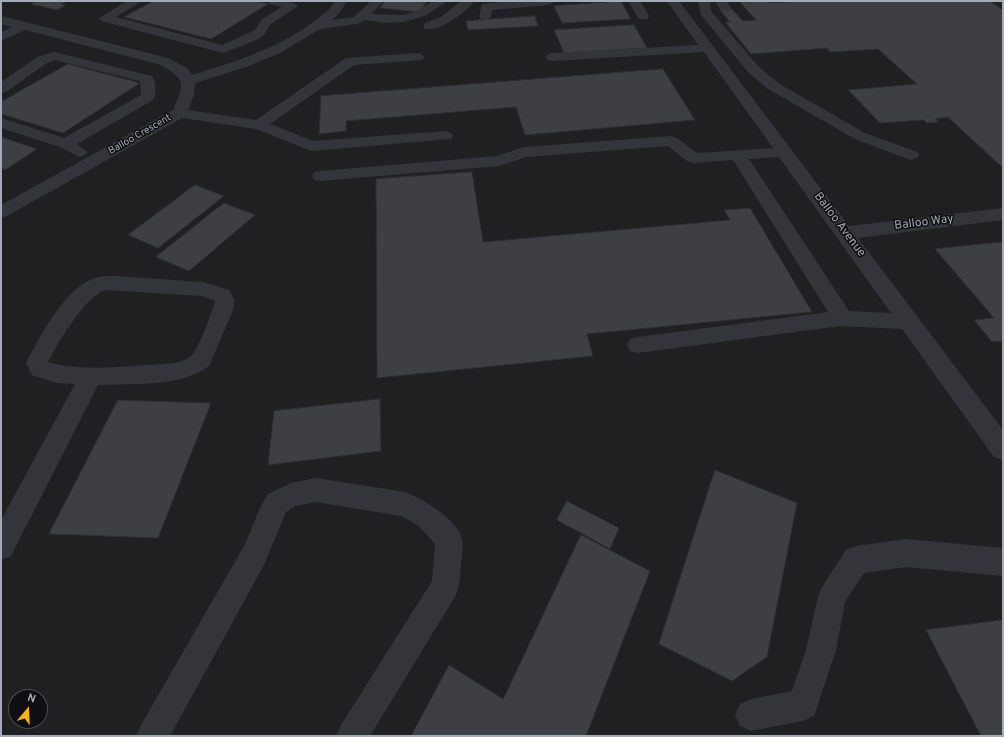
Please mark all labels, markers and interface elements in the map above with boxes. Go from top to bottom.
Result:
street label: Balloo Crescent [106,112,174,158]
street label: Balloo Avenue [810,190,868,260]
street label: Balloo Way [894,212,954,234]
north arrow [8,689,48,729]
text: N [26,691,38,707]

